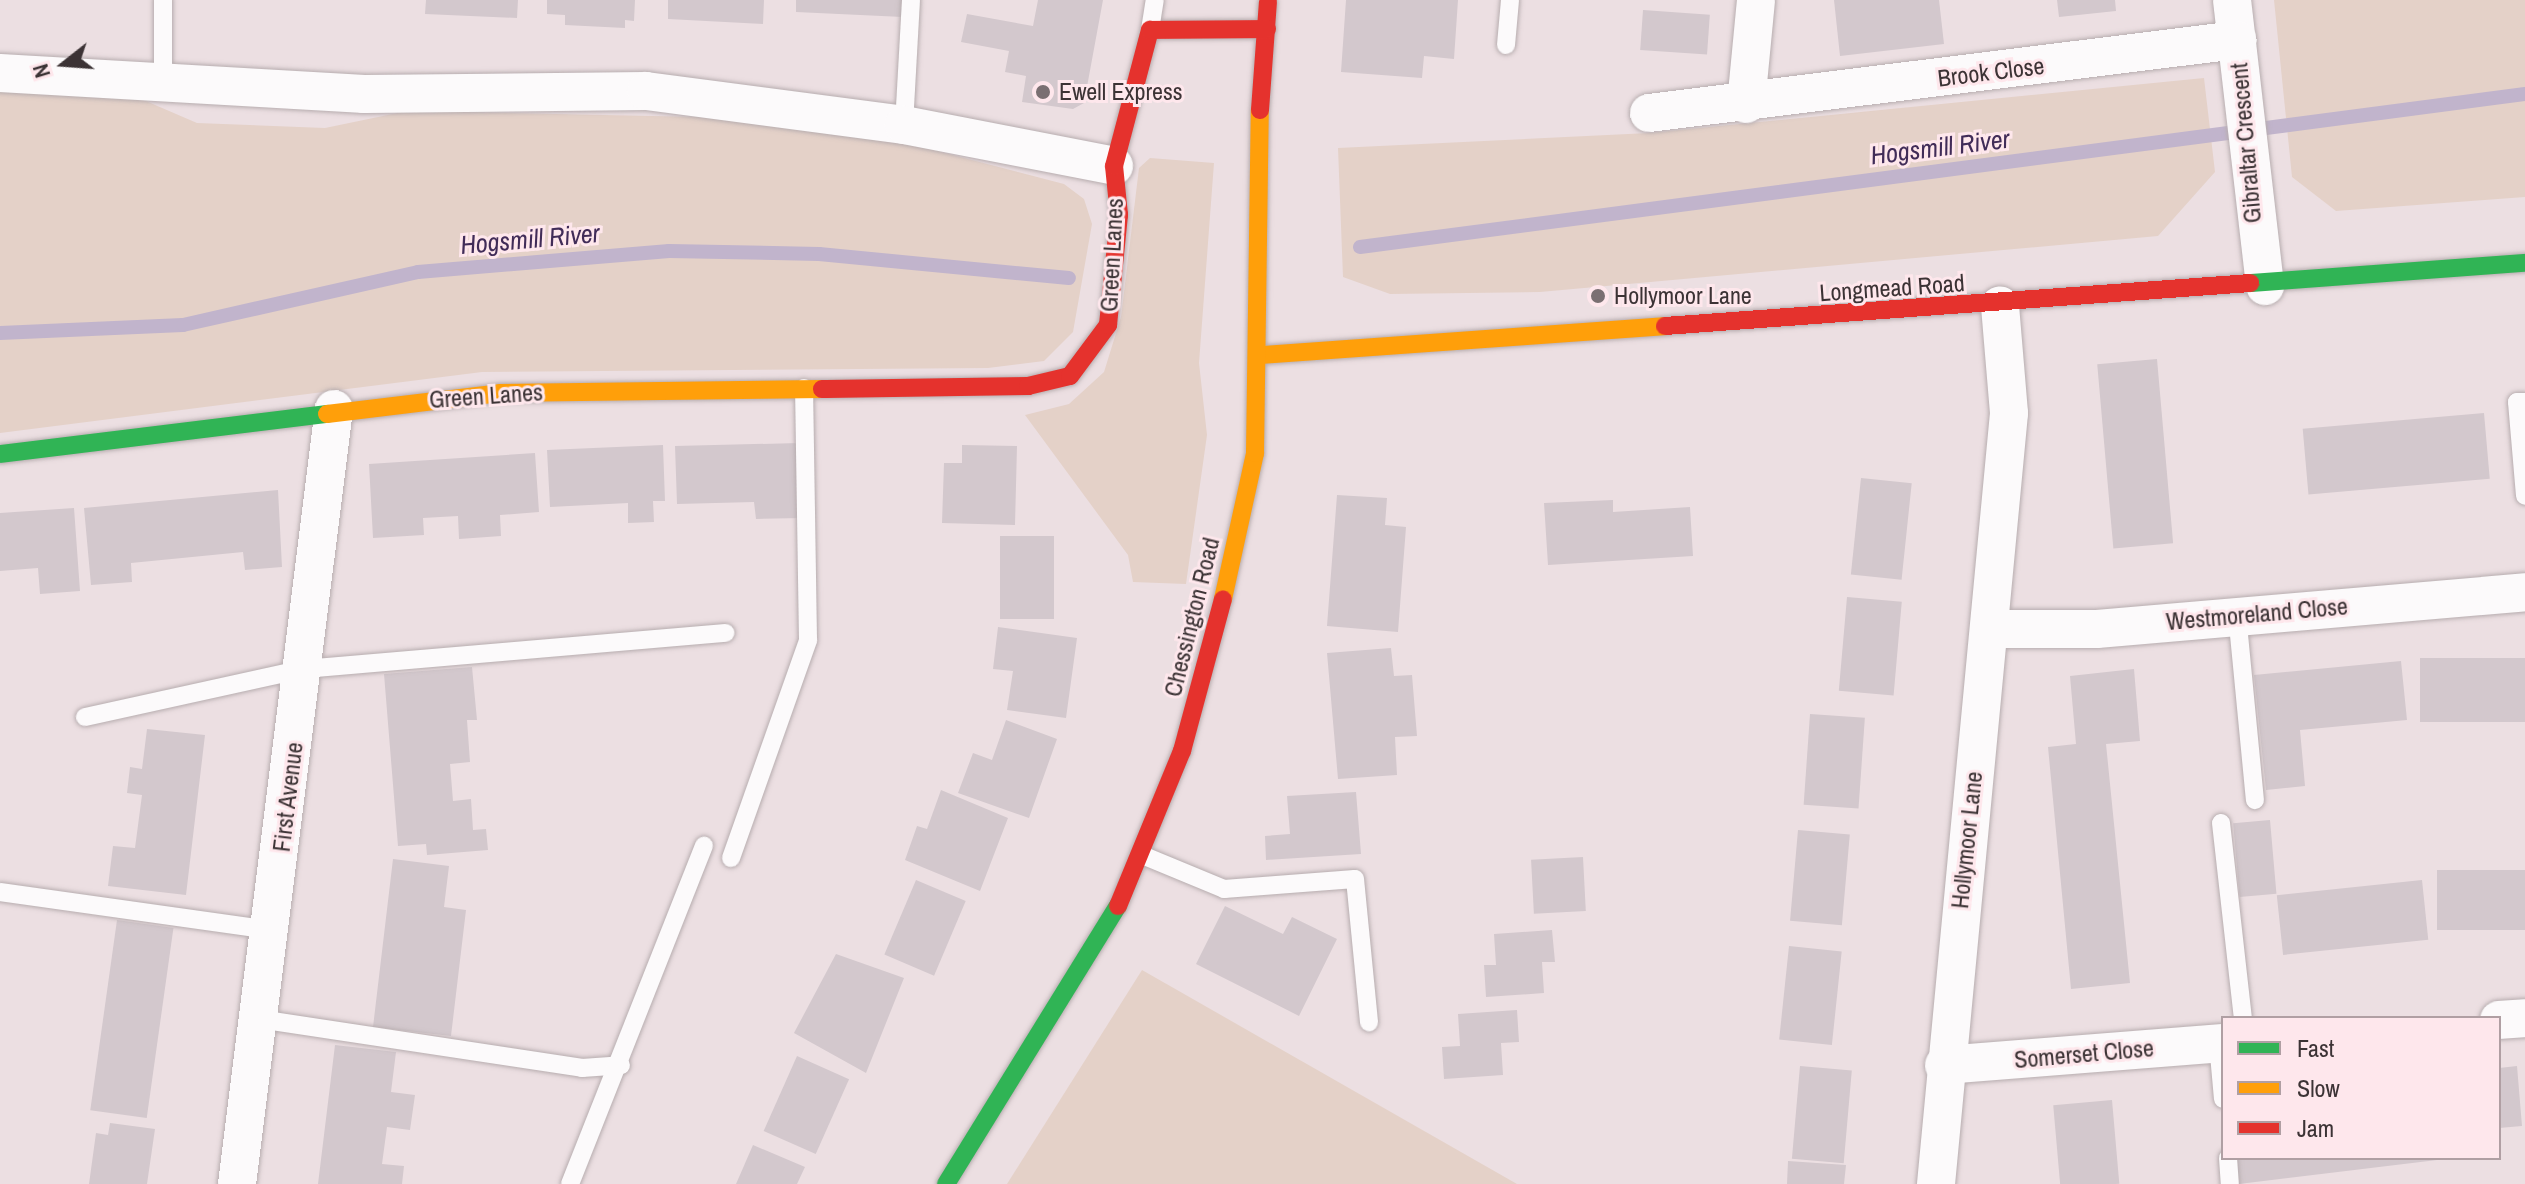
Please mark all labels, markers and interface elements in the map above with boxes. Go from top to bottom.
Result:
north arrow [24,24,104,104]
street label: Brook Close [1936,51,2046,93]
text: N [25,60,57,82]
street label: Gibraltar Crescent [2225,62,2267,224]
place label: Ewell Express [1059,78,1183,106]
marker: Ewell Express [1034,83,1052,101]
water label: Hogsmill River [1869,123,2011,171]
street label: Green Lanes [1095,197,1129,313]
water label: Hogsmill River [459,217,601,261]
street label: Longmead Road [1818,269,1966,307]
place label: Hollymoor Lane [1614,282,1752,310]
marker: Hollymoor Lane [1589,287,1607,305]
street label: Green Lanes [428,378,544,414]
street label: Chessington Road [1158,534,1226,700]
street label: Westmoreland Close [2165,592,2349,636]
street label: First Avenue [267,740,309,854]
street label: Hollymoor Lane [1945,770,1989,910]
legend [2221,1016,2501,1160]
text: Fast [2297,1032,2334,1064]
street label: Somerset Close [2013,1034,2155,1074]
text: Slow [2297,1072,2340,1104]
text: Jam [2297,1112,2334,1144]

